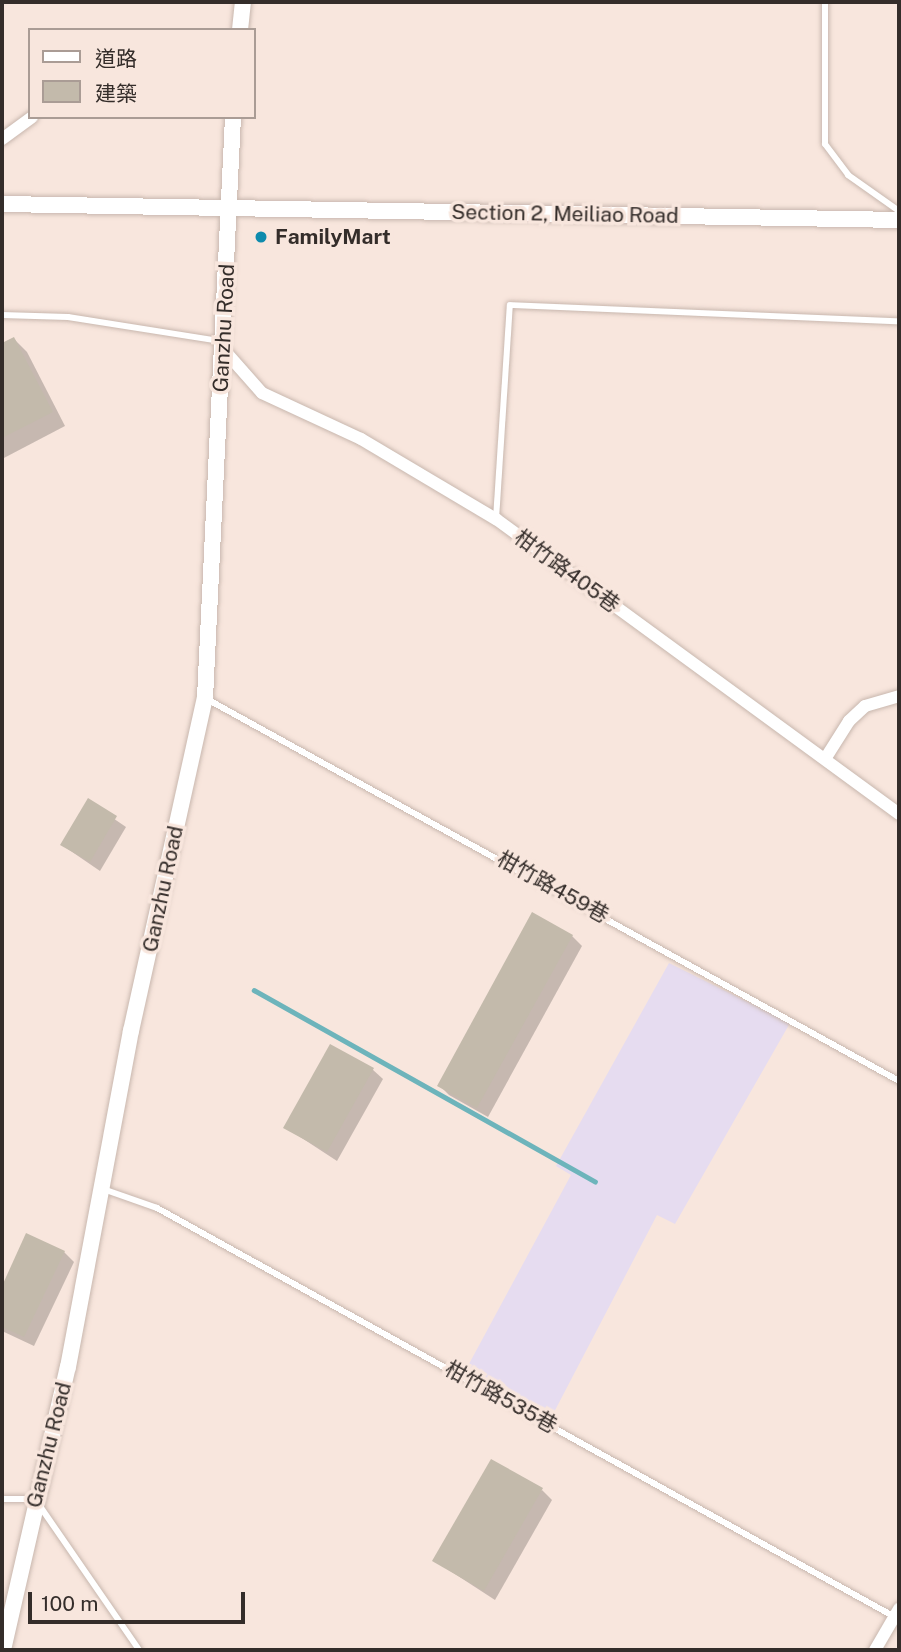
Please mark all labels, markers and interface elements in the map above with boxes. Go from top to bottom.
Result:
legend [28,28,256,119]
text: 道路 [95,46,137,71]
text: 建築 [95,81,137,106]
street label: Section 2, Meiliao Road [451,199,679,229]
place label: FamilyMart [275,224,391,250]
marker: FamilyMart [253,229,269,245]
street label: Ganzhu Road [208,263,240,393]
street label: 柑竹路405巷 [510,525,624,617]
street label: Ganzhu Road [137,824,189,954]
street label: 柑竹路459巷 [493,846,613,928]
street label: 柑竹路535巷 [441,1356,561,1438]
street label: Ganzhu Road [21,1380,77,1510]
scale bar [32,1578,248,1622]
text: 100 m [41,1591,98,1616]

